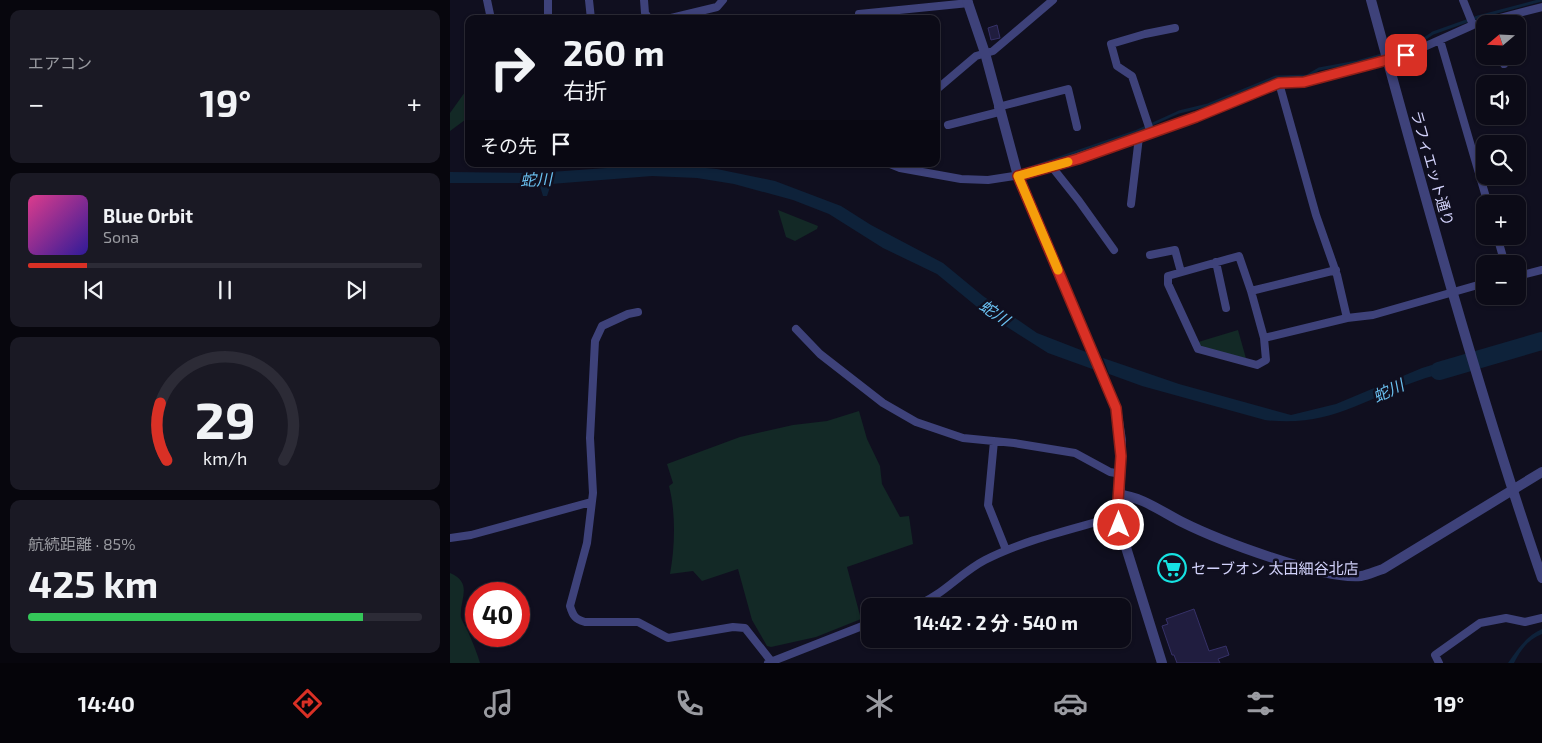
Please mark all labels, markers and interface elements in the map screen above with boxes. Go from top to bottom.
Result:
north arrow [1476,15,1526,65]
map controls [1476,15,1526,305]
text: 260 m [563,31,664,73]
pin [1385,34,1427,76]
icon: right [480,35,545,100]
icon: arrive [1392,41,1420,69]
text: エアコン [28,53,92,72]
button: sound [1476,75,1526,125]
text: 右折 [563,77,607,103]
text: 19° [200,79,251,125]
text: − [28,86,44,120]
text: + [407,86,422,120]
street label: ラフィエット通り [1408,108,1458,228]
icon: arrive [547,130,575,158]
text: その先 [480,134,537,157]
button: search [1476,135,1526,185]
water label: 蛇川 [520,169,554,189]
button: + [1476,195,1526,245]
text: Blue Orbit [103,204,193,227]
text: Sona [103,227,139,246]
button: − [1476,255,1526,305]
icon: previous [80,276,108,304]
icon: pause [211,276,239,304]
icon: next [342,276,370,304]
water label: 蛇川 [976,295,1015,330]
water label: 蛇川 [1369,374,1408,405]
text: 29 [195,387,255,449]
text: km/h [203,447,247,469]
position arrow [1092,498,1144,550]
text: 航続距離 · 85% [28,534,136,553]
supermarket icon: セーブオン 太田細谷北店 [1157,553,1187,583]
place label: セーブオン 太田細谷北店 [1191,559,1358,577]
text: 425 km [28,560,158,606]
speed limit sign: 40 [465,582,530,647]
text: 14:42 · 2 分 · 540 m [914,611,1078,634]
icon: directions [290,686,325,721]
icon: music [481,686,516,721]
icon: phone [672,686,707,721]
icon: climate [862,686,897,721]
icon: car [1053,686,1088,721]
icon: filters [1243,686,1278,721]
text: 14:40 [78,690,135,716]
text: 19° [1434,690,1464,716]

